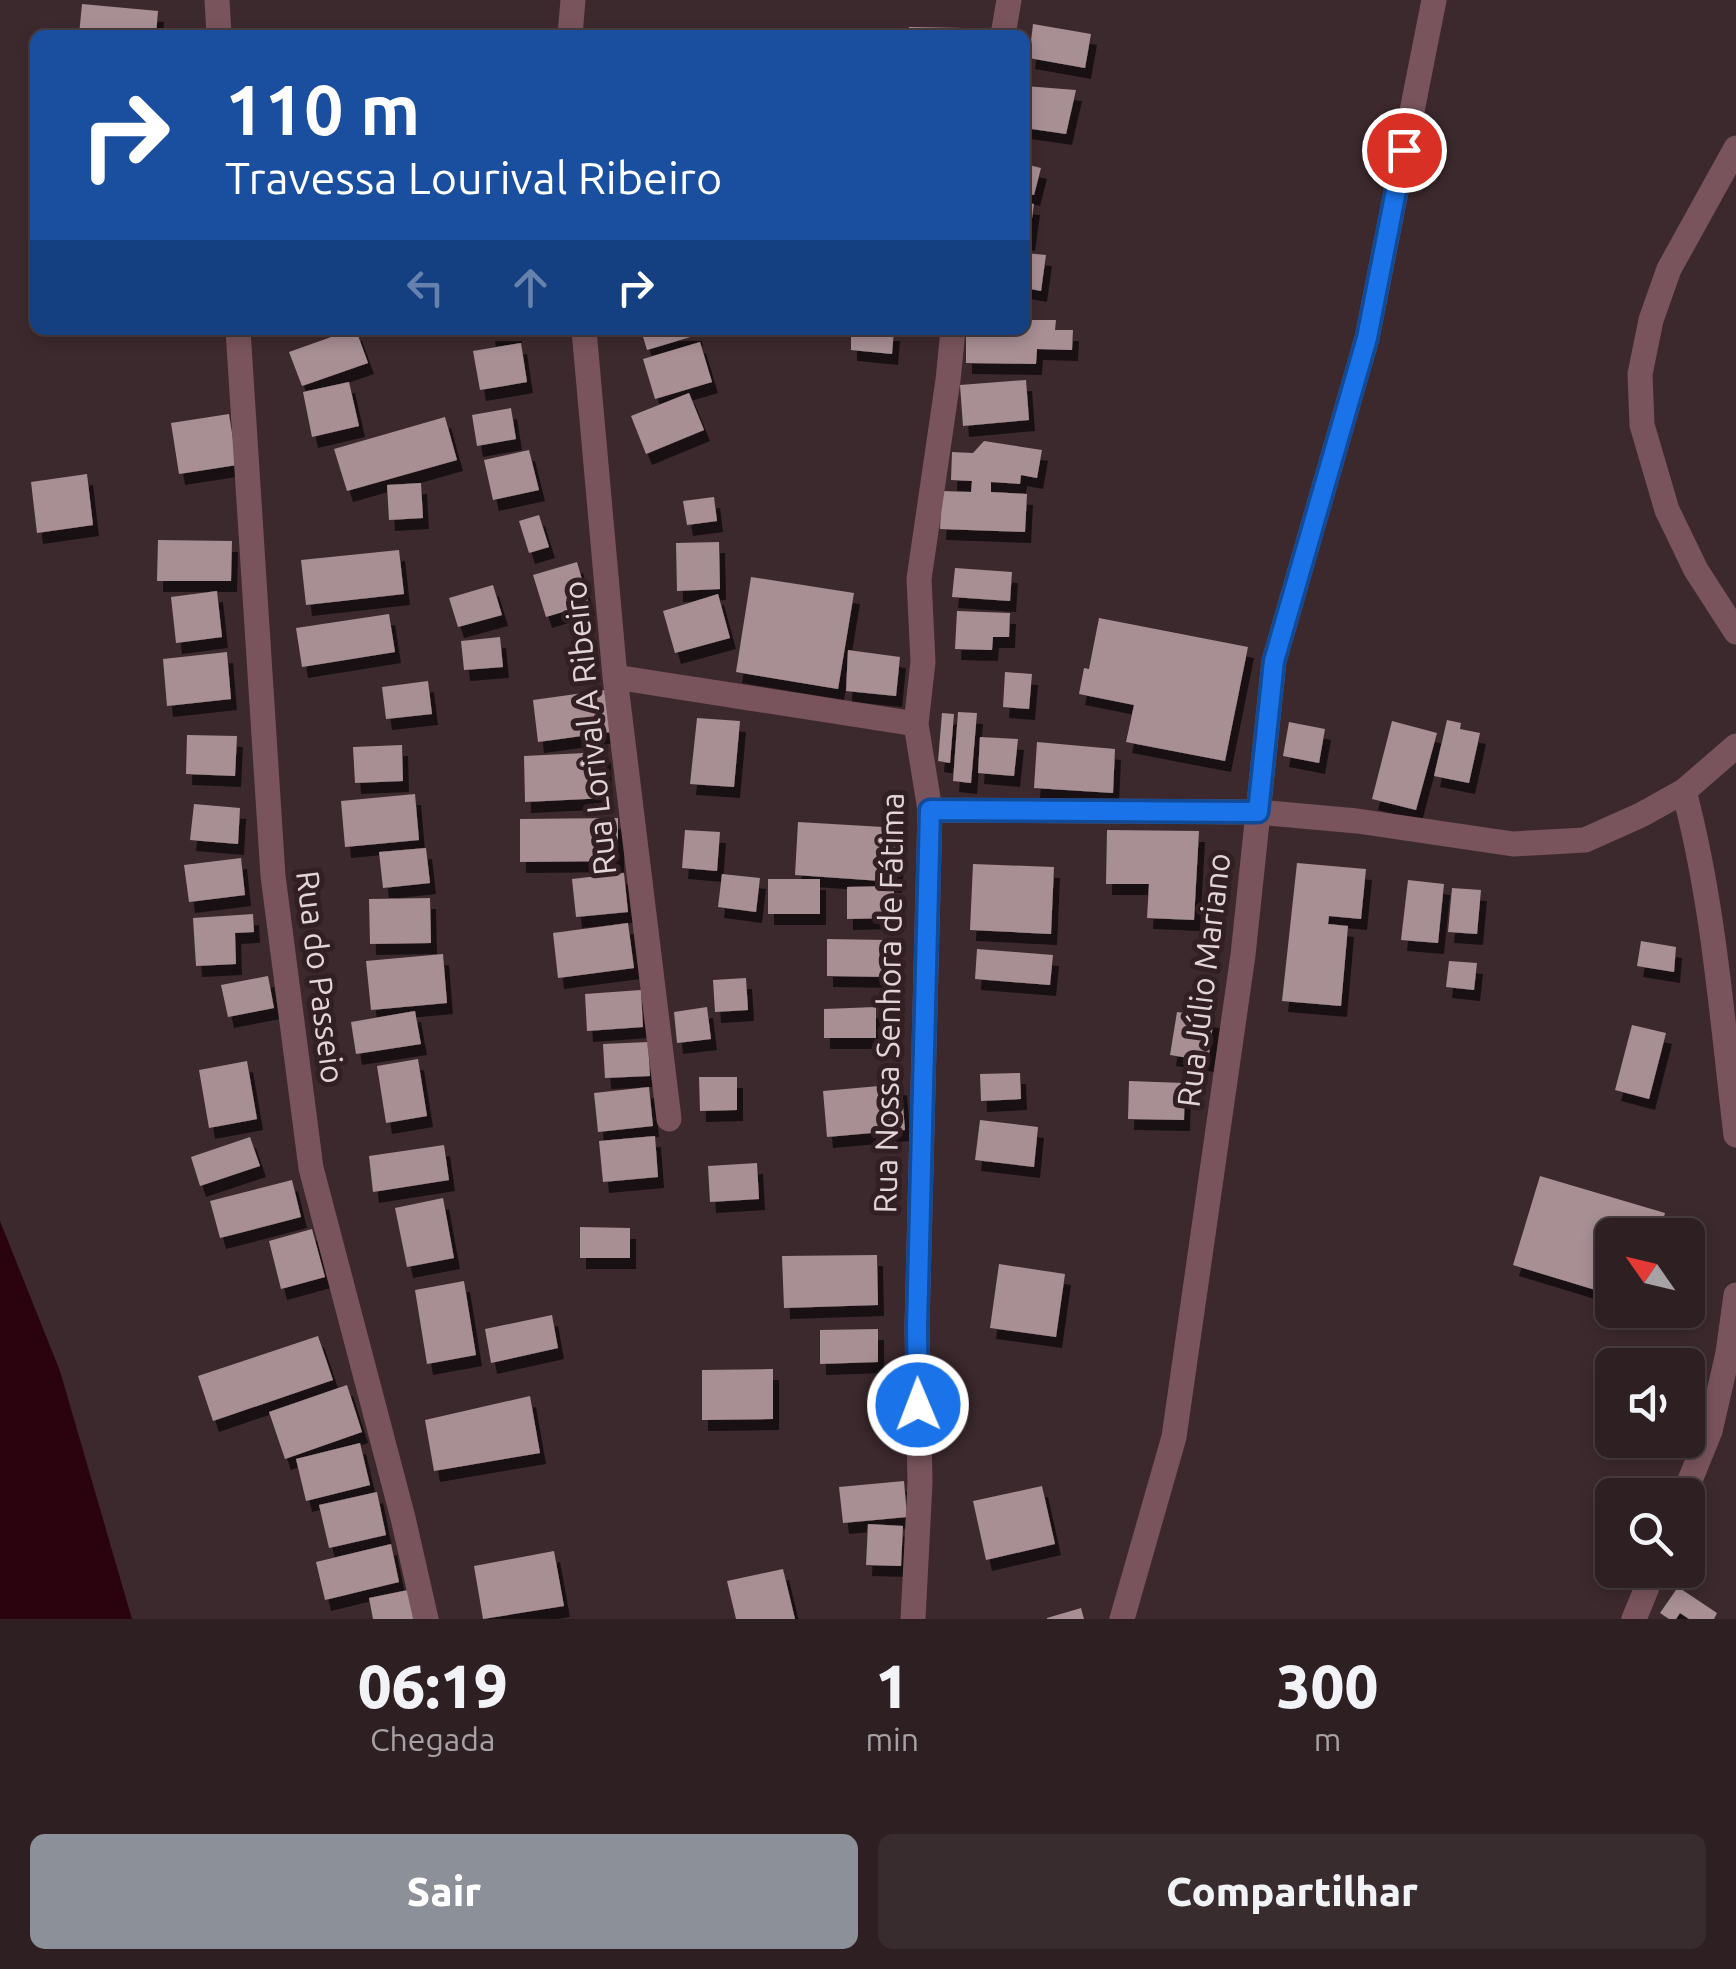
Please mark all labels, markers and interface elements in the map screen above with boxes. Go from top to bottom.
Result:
icon: right [60,70,190,200]
text: 110 m [225,70,420,148]
pin [1362,108,1447,193]
icon: arrive [1377,123,1432,178]
text: Travessa Lourival Ribeiro [225,152,722,203]
icon: left [398,260,453,315]
icon: ahead [503,260,558,315]
icon: right [608,260,663,315]
street label: Rua Lorival A Ribeiro [556,579,622,877]
street label: Rua Nossa Senhora de Fátima [866,792,910,1214]
street label: Rua Júlio Mariano [1170,851,1236,1109]
street label: Rua do Passeio [290,868,352,1085]
north arrow [1595,1218,1705,1328]
map controls [1595,1218,1705,1588]
button: sound [1595,1348,1705,1458]
position arrow [866,1353,970,1457]
button: search [1595,1478,1705,1588]
text: 06:19 [358,1652,508,1719]
text: 1 [875,1652,909,1719]
text: 300 [1277,1652,1378,1719]
text: Chegada [370,1721,496,1757]
text: min [865,1721,919,1757]
text: m [1314,1721,1341,1757]
button: Sair [30,1834,858,1949]
button: Compartilhar [878,1834,1706,1949]

